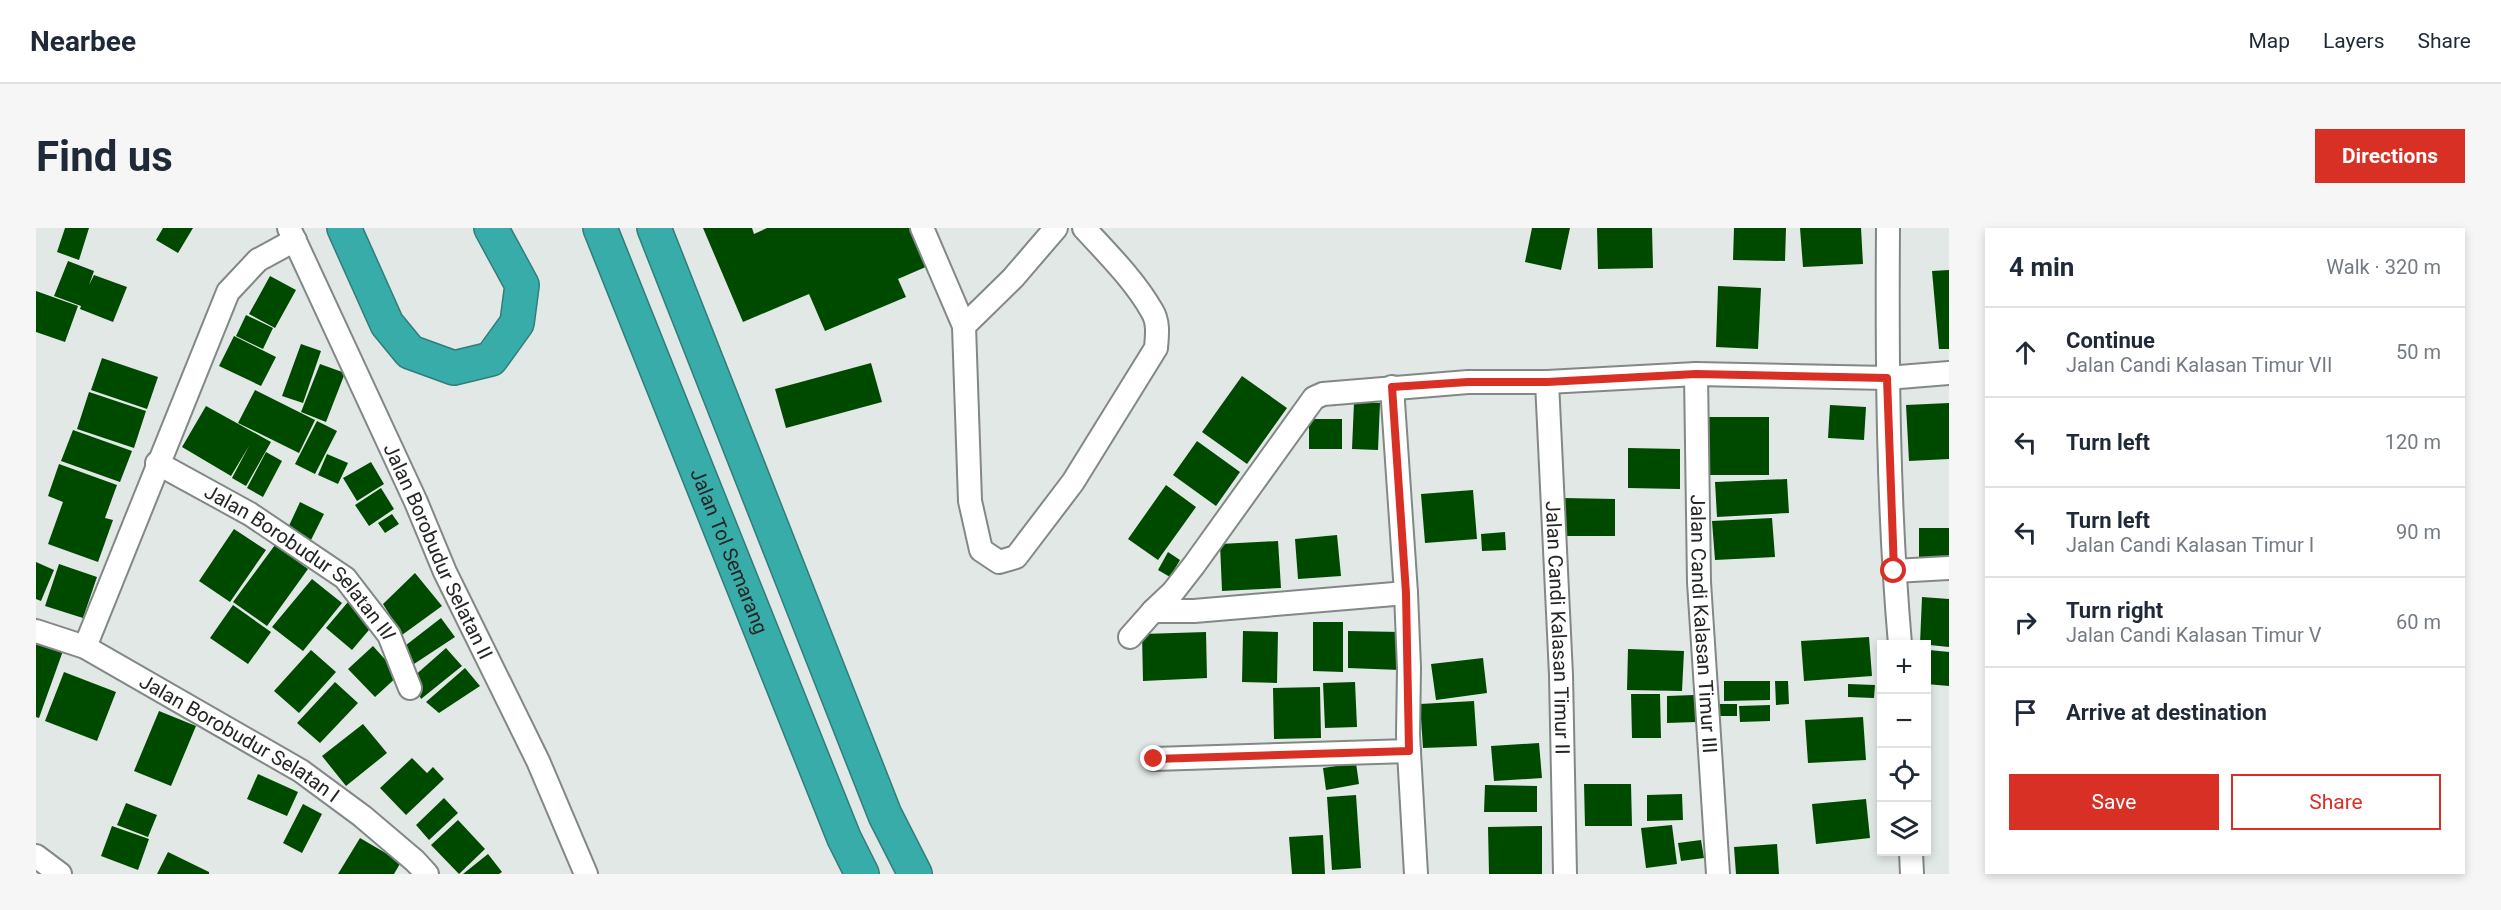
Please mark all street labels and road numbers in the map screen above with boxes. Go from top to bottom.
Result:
street label: Jalan Borobudur Selatan II [379,440,498,663]
street label: Jalan Tol Semarang [685,465,773,637]
street label: Jalan Borobudur Selatan III [200,479,401,643]
street label: Jalan Candi Kalasan Timur III [1686,494,1722,754]
street label: Jalan Candi Kalasan Timur II [1541,500,1575,755]
street label: Jalan Borobudur Selatan I [135,669,344,807]

